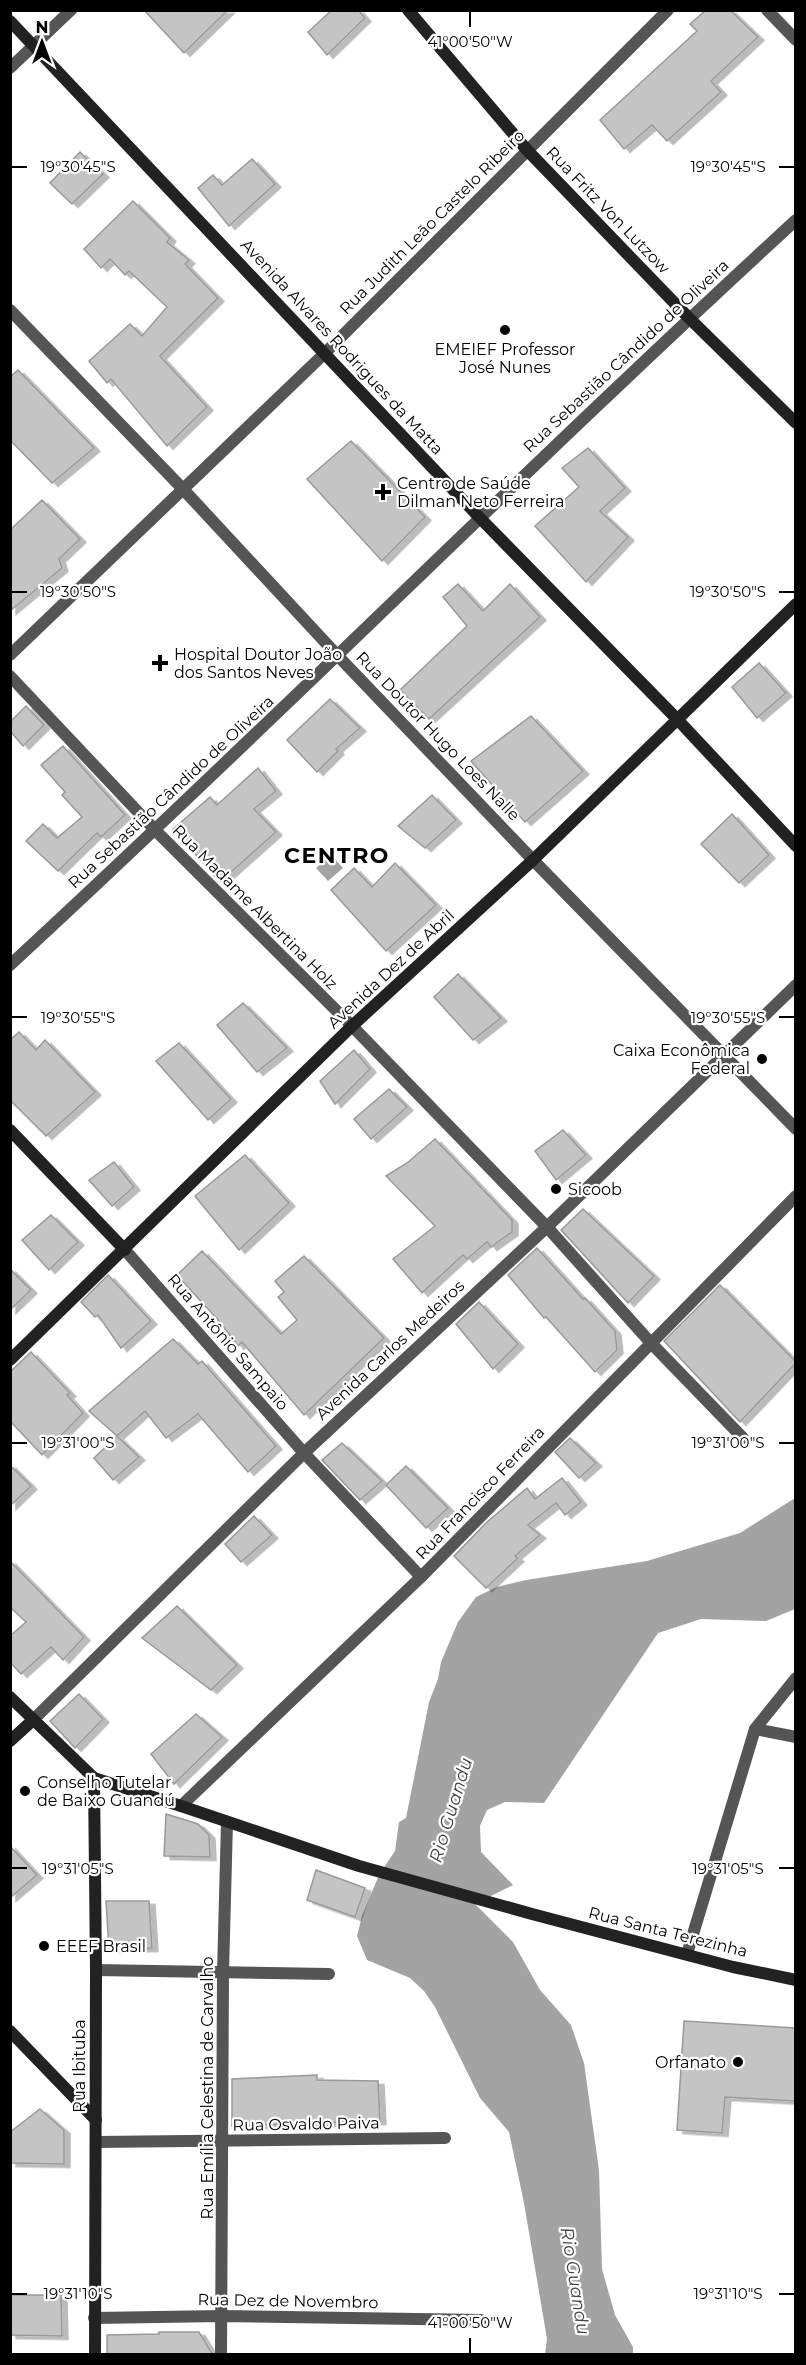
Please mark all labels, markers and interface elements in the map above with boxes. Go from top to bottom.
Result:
north arrow [12,12,72,72]
text: N [36,18,48,37]
text: 41°00'50"W [427,32,513,51]
street label: Rua Judith Leão Castelo Ribeiro [336,126,528,318]
street label: Rua Fritz Von Lutzow [542,143,674,277]
text: 19°30'45"S [40,157,116,176]
text: 19°30'45"S [690,157,766,176]
street label: Avenida Alvares Rodrigues da Matta [237,235,447,459]
street label: Rua Sebastião Cândido de Oliveira [519,256,733,456]
marker: EMEIEF Professor José Nunes [498,323,512,337]
place label: EMEIEF Professor José Nunes [435,340,575,377]
place label: Centro de Saúde Dilman Neto Ferreira [397,474,565,511]
marker: Centro de Saúde Dilman Neto Ferreira [374,483,392,501]
text: 19°30'50"S [40,582,116,601]
text: 19°30'50"S [690,582,766,601]
place label: Hospital Doutor João dos Santos Neves [174,645,342,682]
street label: Rua Doutor Hugo Loes Nalle [352,648,524,824]
marker: Hospital Doutor João dos Santos Neves [151,654,169,672]
street label: Rua Sebastião Cândido de Oliveira [64,692,278,892]
street label: Rua Madame Albertina Holz [169,821,341,993]
district label: CENTRO [284,842,390,869]
street label: Avenida Dez de Abril [324,905,458,1033]
text: 19°30'55"S [41,1008,115,1027]
text: 19°30'55"S [691,1008,765,1027]
place label: Caixa Econômica Federal [613,1041,750,1078]
marker: Caixa Econômica Federal [755,1052,769,1066]
place label: Sicoob [568,1180,622,1199]
marker: Sicoob [549,1182,563,1196]
street label: Rua Antônio Sampaio [164,1270,292,1414]
street label: Avenida Carlos Medeiros [312,1276,468,1424]
street label: Rua Francisco Ferreira [412,1423,548,1563]
text: 19°31'00"S [42,1433,114,1452]
text: 19°31'00"S [692,1433,764,1452]
water label: Rio Guandu [425,1755,477,1865]
place label: Conselho Tutelar de Baixo Guandú [37,1773,175,1810]
marker: Conselho Tutelar de Baixo Guandú [18,1784,32,1798]
text: 19°31'05"S [42,1859,114,1878]
text: 19°31'05"S [692,1859,764,1878]
street label: Rua Santa Terezinha [587,1903,749,1961]
place label: EEEF Brasil [56,1937,146,1956]
marker: EEEF Brasil [37,1939,51,1953]
street label: Rua Emília Celestina de Carvalho [198,1957,217,2219]
street label: Rua Ibituba [70,2019,89,2113]
place label: Orfanato [655,2053,726,2072]
marker: Orfanato [731,2055,745,2069]
street label: Rua Osvaldo Paiva [232,2113,380,2135]
water label: Rio Guandu [556,2226,594,2336]
text: 19°31'10"S [43,2284,113,2303]
text: 19°31'10"S [693,2284,763,2303]
street label: Rua Dez de Novembro [197,2290,379,2312]
text: 41°00'50"W [427,2313,513,2332]

